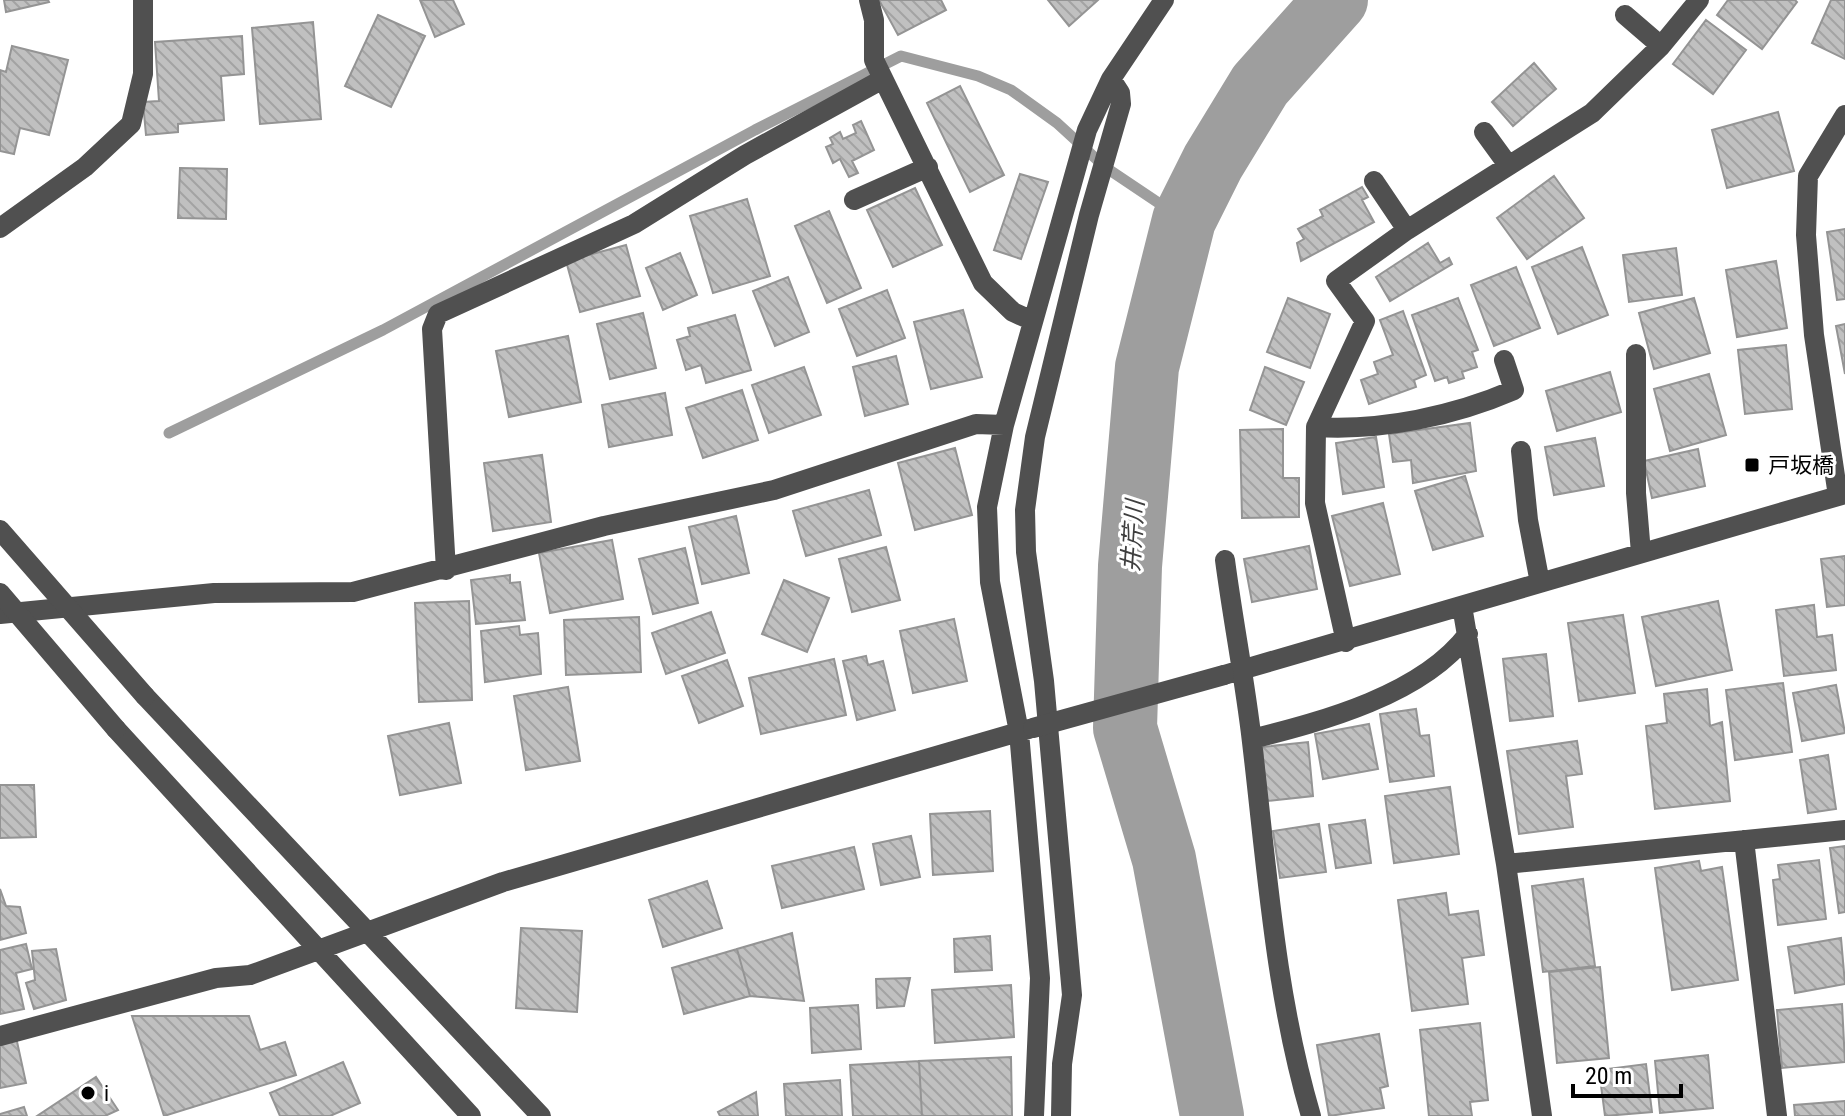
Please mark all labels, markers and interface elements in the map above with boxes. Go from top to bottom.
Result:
place label: 戸坂橋 [1768,453,1834,478]
marker: 戸坂橋 [1743,456,1761,474]
water label: 井芹川 [1117,496,1150,573]
scale bar [1573,1048,1681,1098]
text: 20 m [1585,1062,1632,1090]
place label: i [104,1081,109,1106]
marker: i [79,1084,97,1102]

